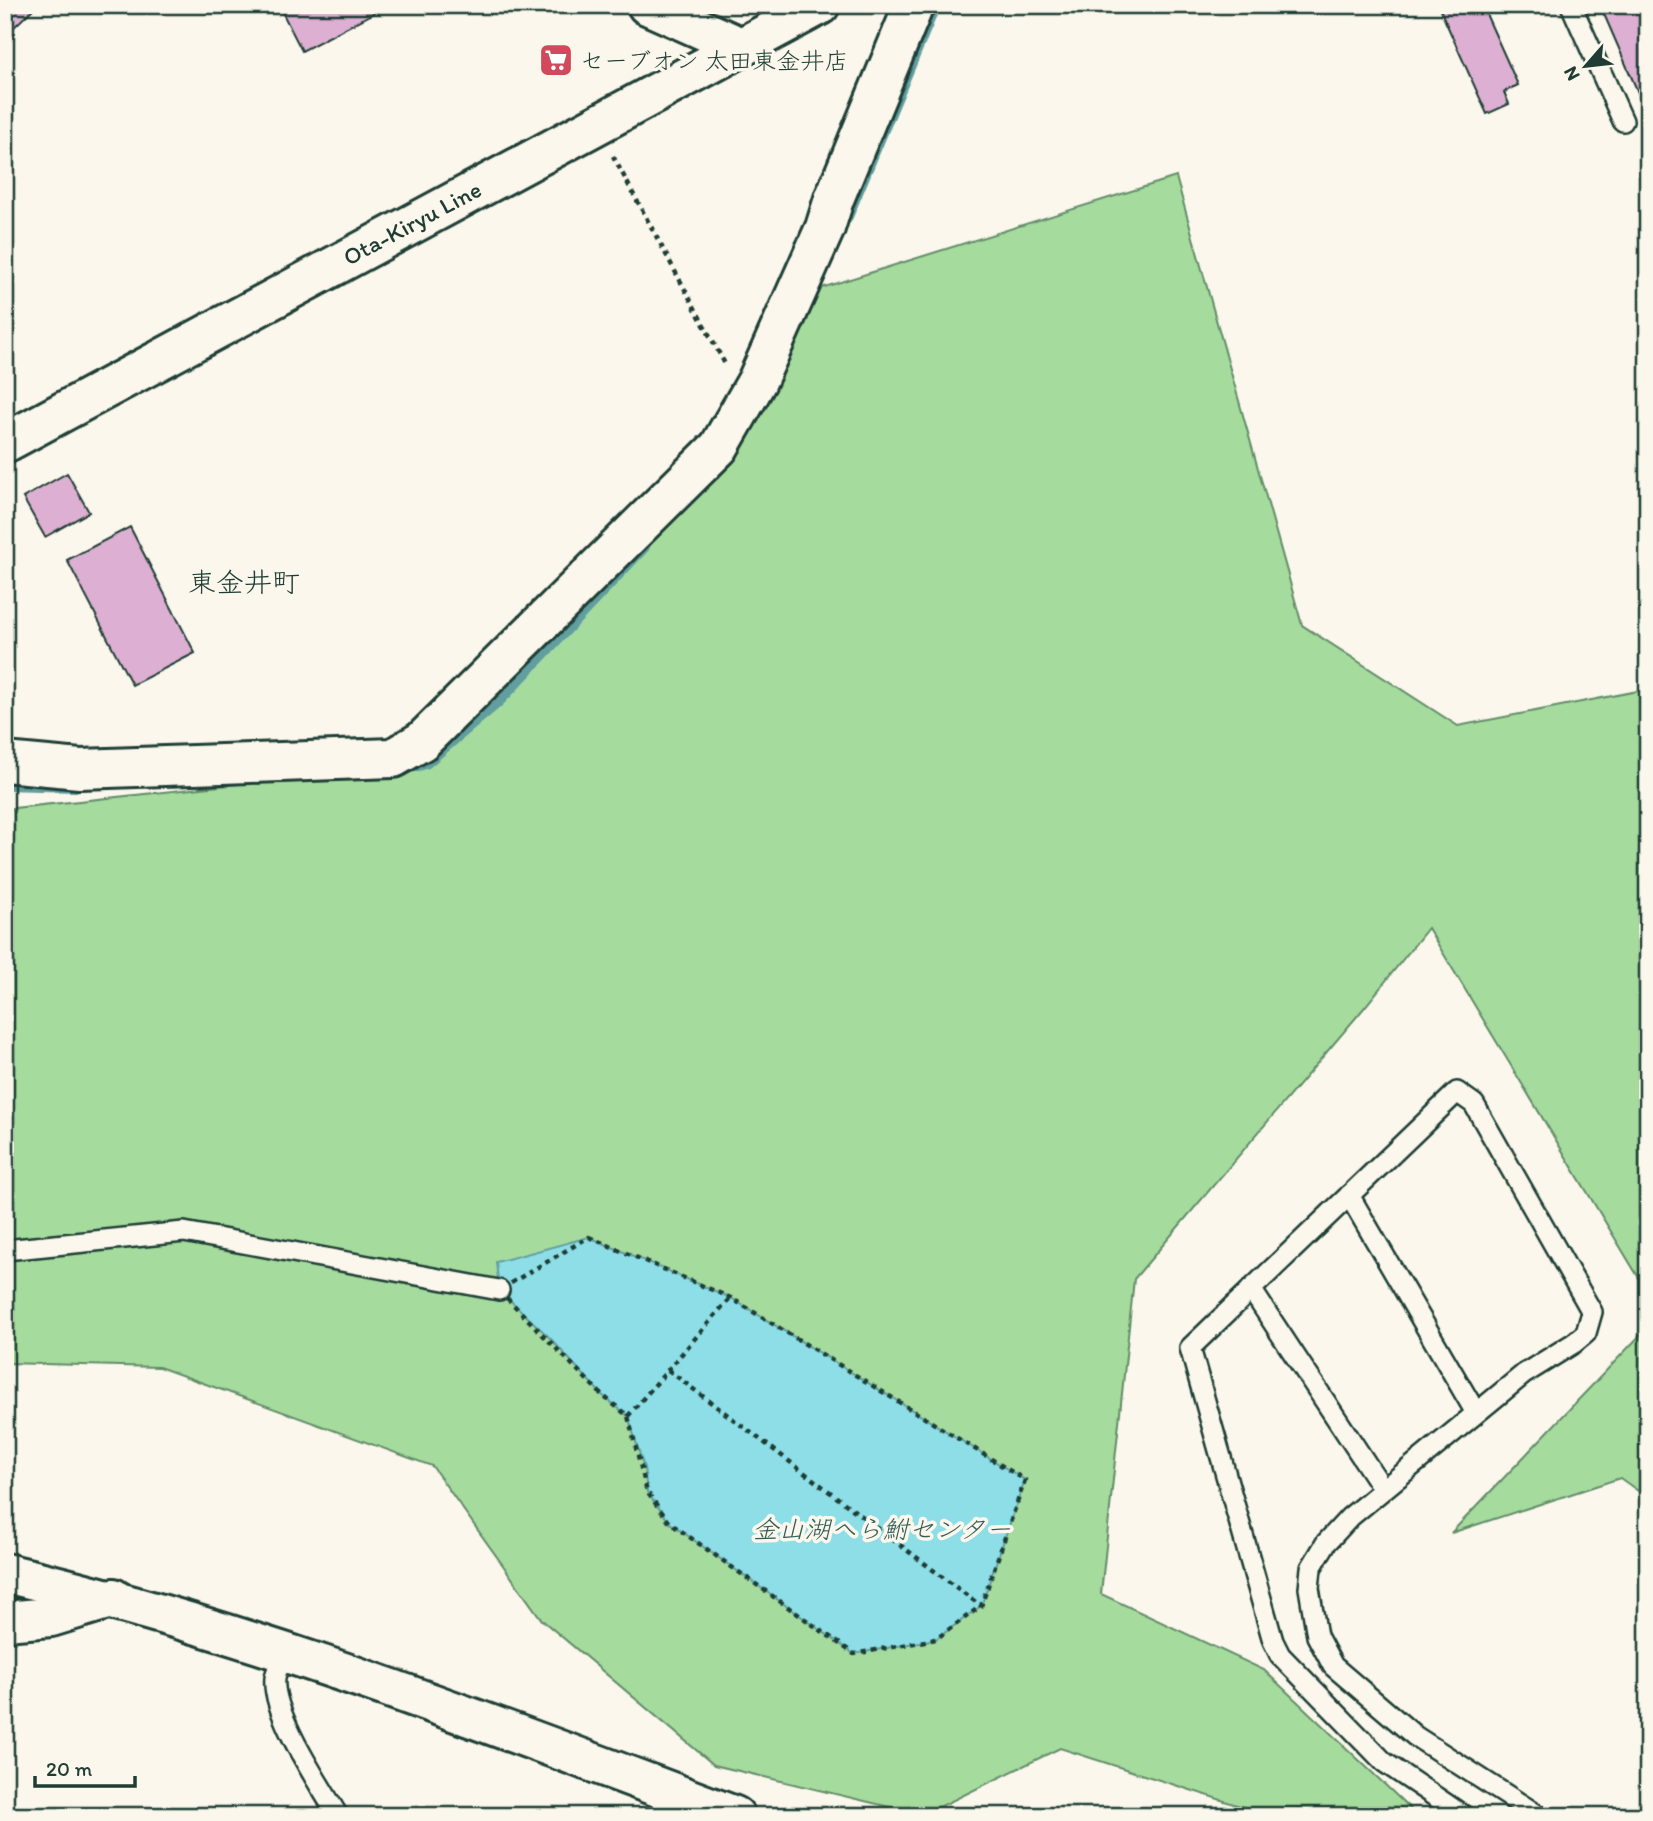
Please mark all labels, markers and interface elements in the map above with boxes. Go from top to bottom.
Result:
north arrow [1552,32,1622,102]
supermarket icon: セーブオン 太田東金井店 [537,41,575,79]
place label: セーブオン 太田東金井店 [580,46,848,75]
text: N [1558,63,1585,85]
street label: Ota-Kiryu Line [338,174,486,272]
district label: 東金井町 [188,565,300,599]
water label: 金山湖へら鮒センター [753,1513,1011,1545]
scale bar [35,1744,135,1788]
text: 20 m [46,1756,93,1781]

